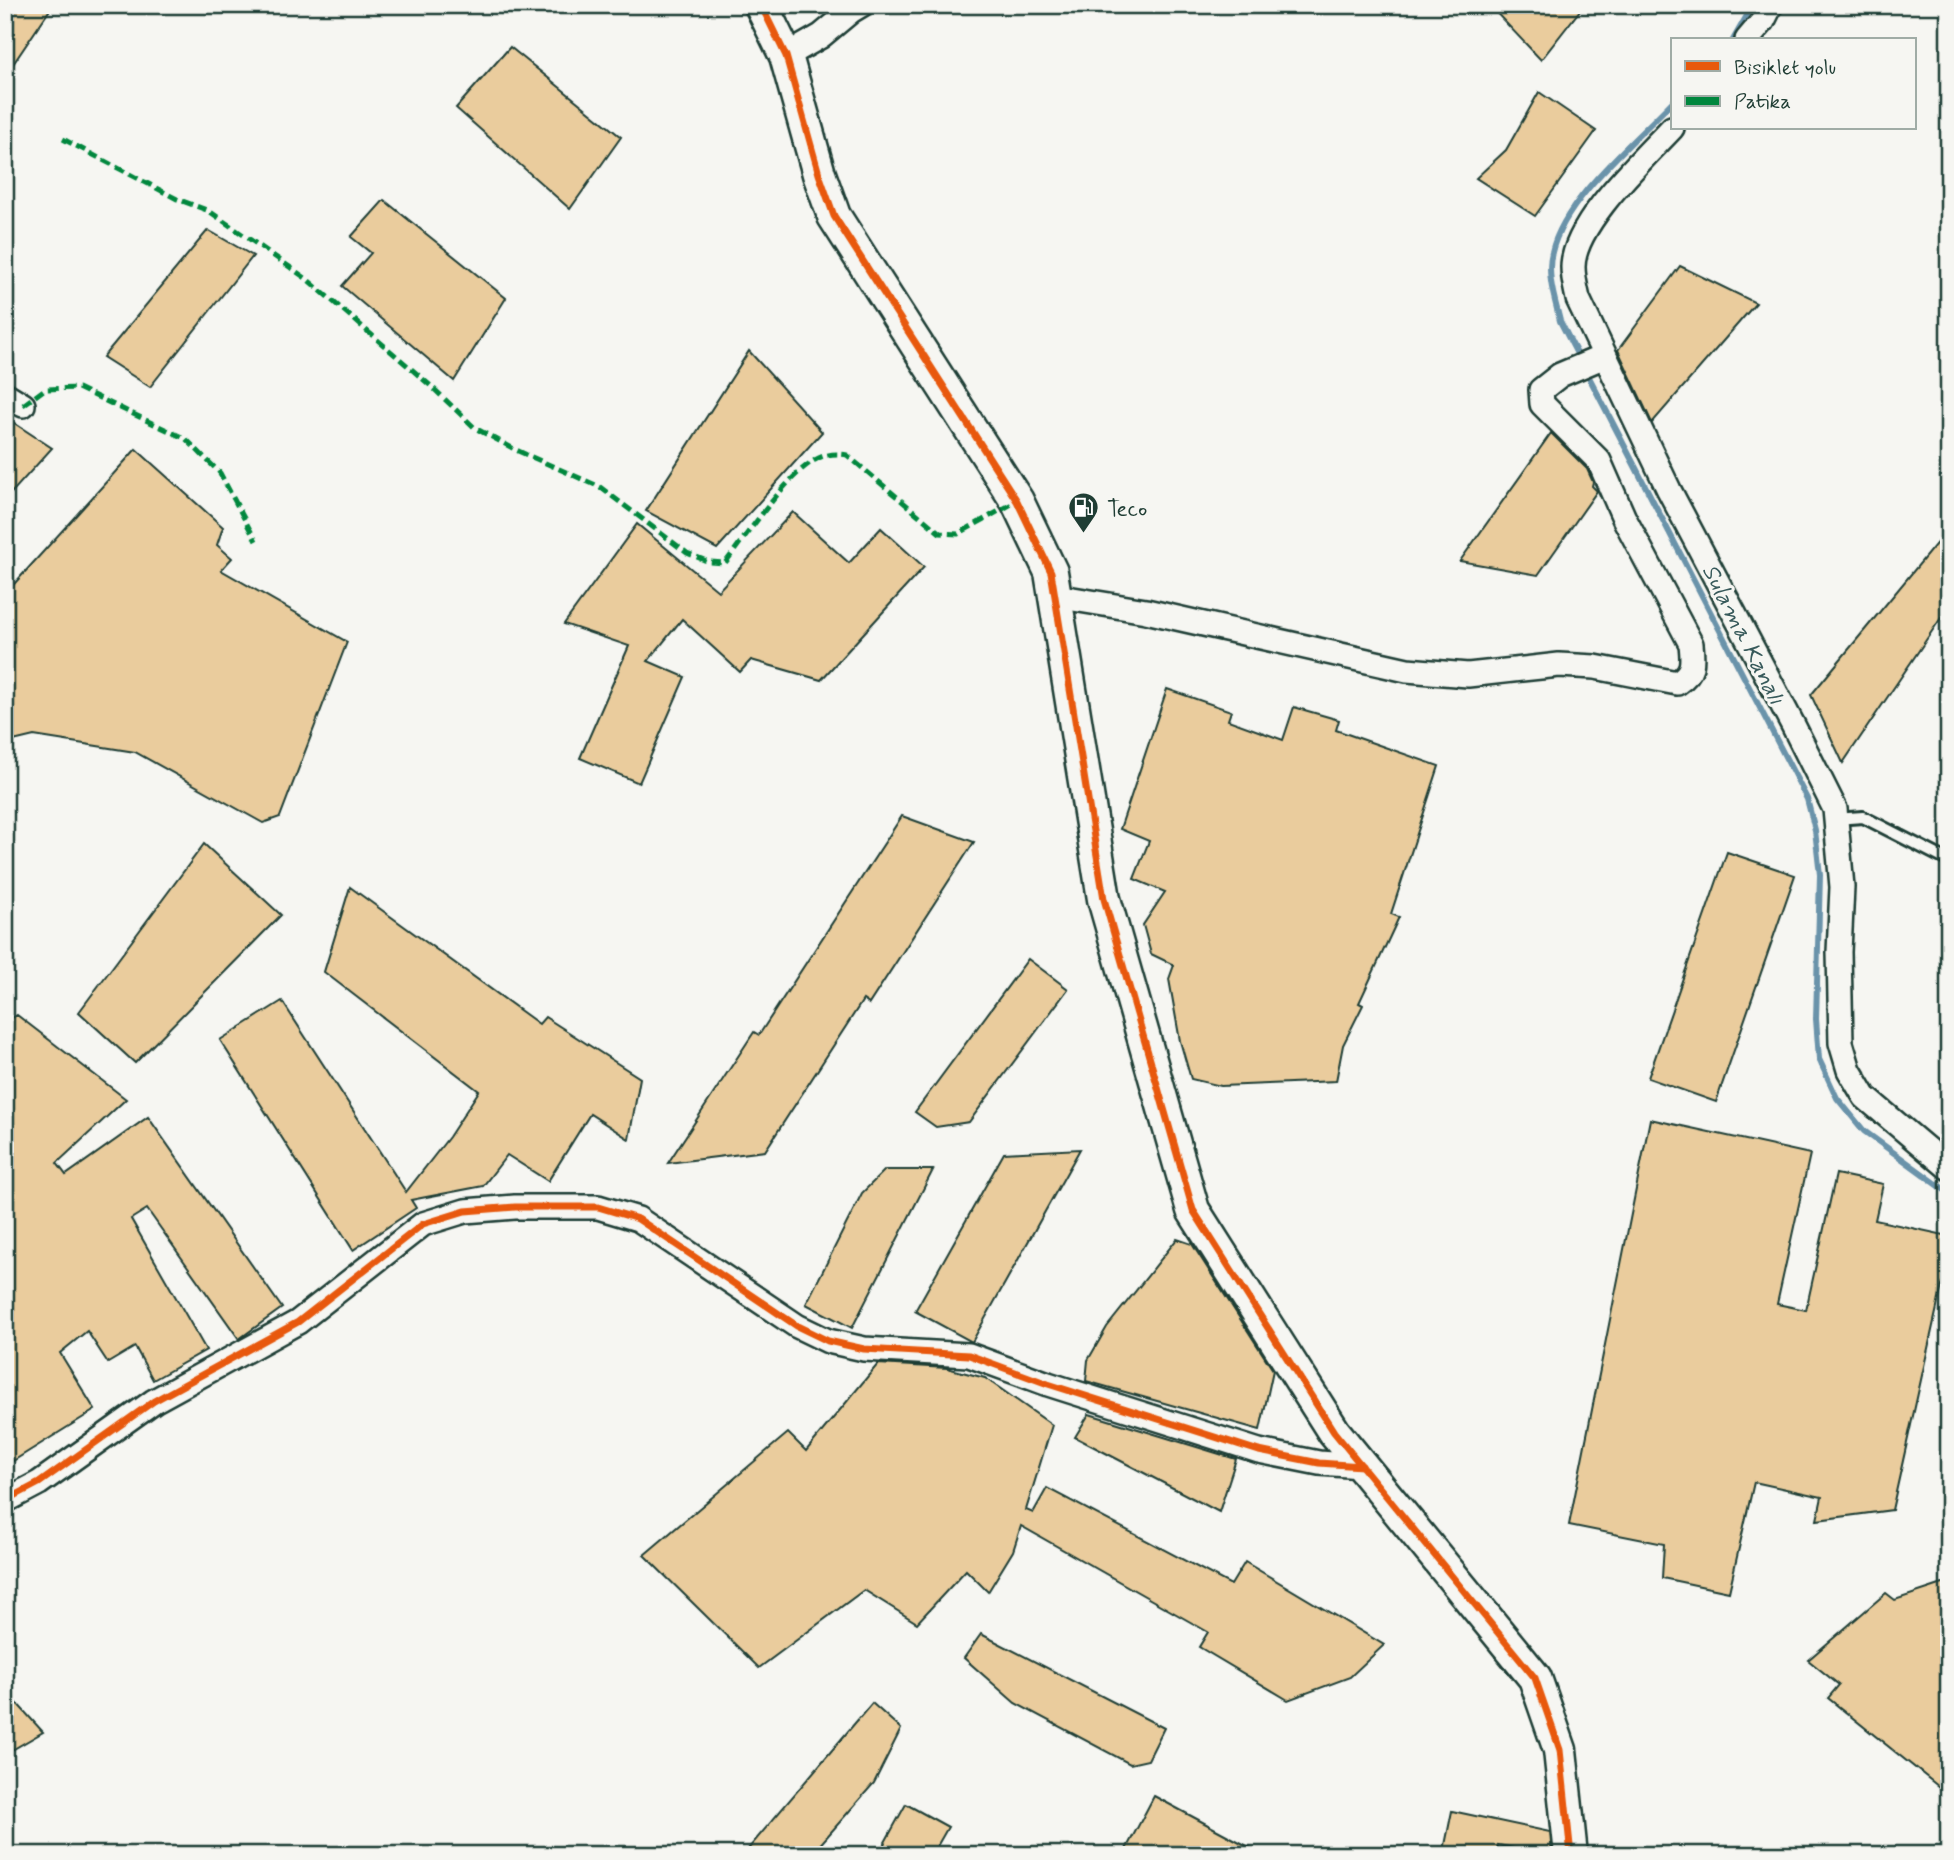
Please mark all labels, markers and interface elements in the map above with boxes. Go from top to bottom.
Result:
legend [1671,38,1916,130]
text: Bisiklet yolu [1734,54,1836,82]
text: Patika [1734,88,1791,116]
fuel station icon: Teco [1067,491,1101,535]
place label: Teco [1107,495,1147,525]
water label: Sulama Kanalı [1694,559,1792,711]

